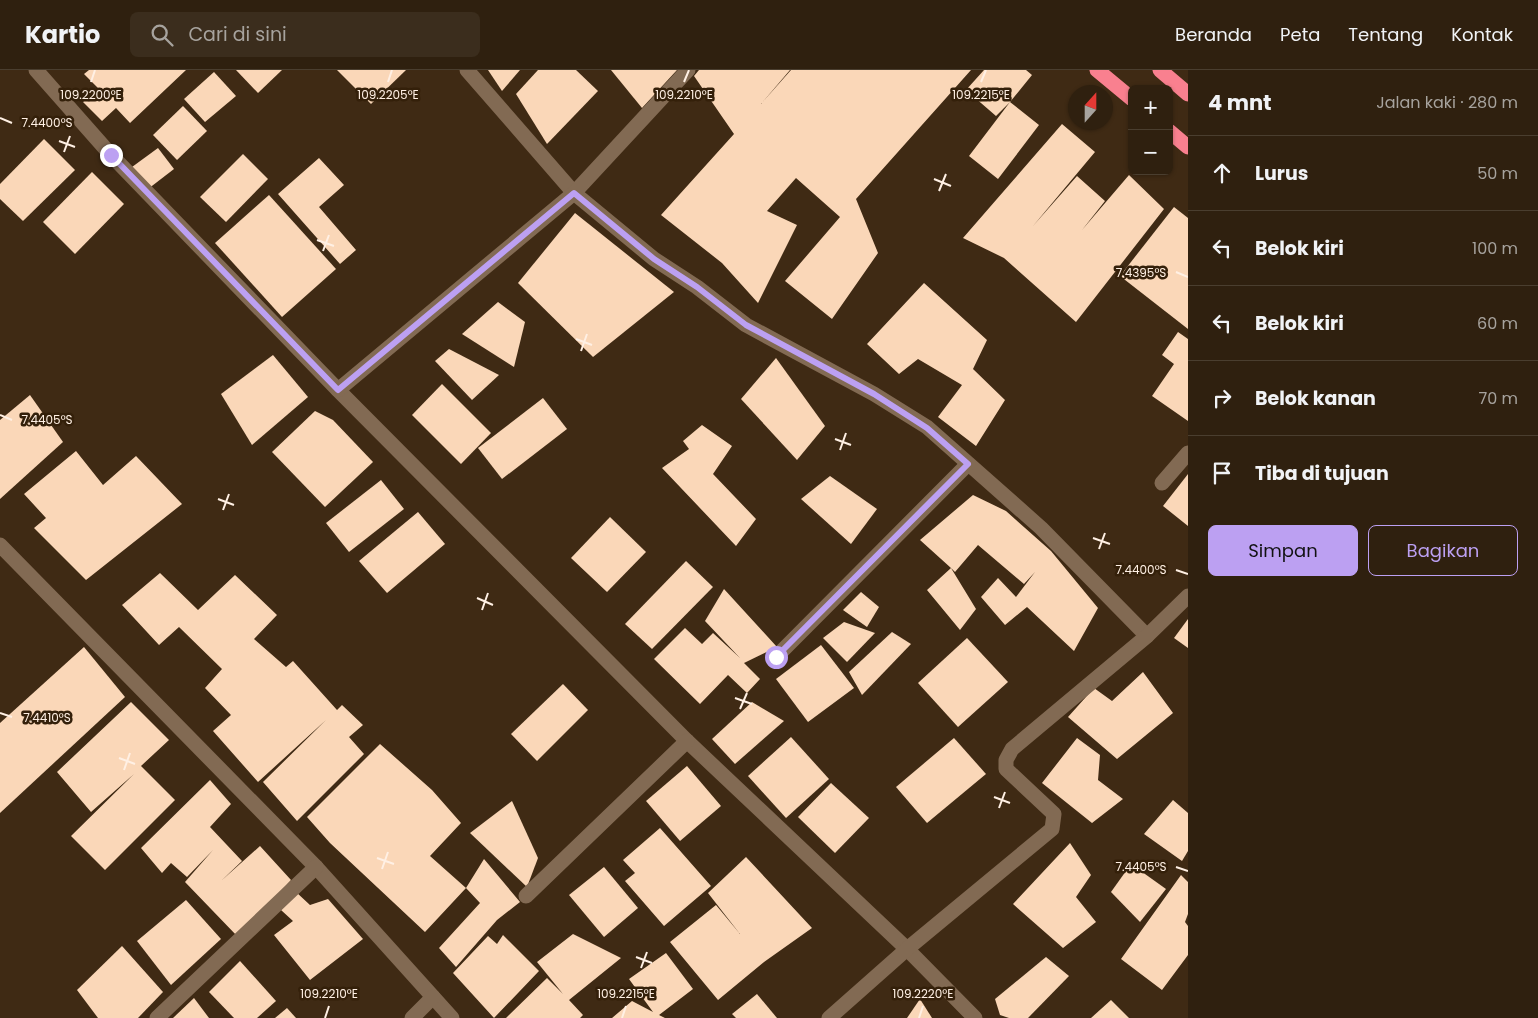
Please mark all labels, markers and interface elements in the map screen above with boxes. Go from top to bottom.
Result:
search box [130,12,480,57]
text: Kartio [25,18,100,51]
icon: search [148,21,176,49]
text: Cari di sini [188,21,287,48]
text: Beranda [1175,22,1252,47]
text: Peta [1280,22,1320,47]
text: Tentang [1348,22,1423,47]
text: Kontak [1451,22,1513,47]
north arrow [1068,85,1113,130]
map controls [1128,85,1173,175]
button: + [1128,85,1173,130]
text: 109.2200°E [60,86,122,103]
text: 109.2205°E [357,86,419,103]
text: 109.2210°E [655,86,713,103]
text: 109.2215°E [952,86,1010,103]
text: 4 mnt [1208,88,1272,117]
text: Jalan kaki · 280 m [1376,91,1518,114]
text: 7.4400°S [21,114,73,131]
button: − [1128,130,1173,175]
route end [100,144,123,167]
icon: ahead [1208,159,1236,187]
text: Lurus [1255,160,1308,187]
text: 50 m [1477,162,1518,185]
icon: left [1208,234,1236,262]
text: Belok kiri [1255,235,1344,262]
text: 100 m [1472,237,1518,260]
text: 7.4395°S [1116,264,1166,281]
icon: left [1208,309,1236,337]
text: Belok kiri [1255,310,1344,337]
text: 60 m [1477,312,1518,335]
icon: right [1208,384,1236,412]
text: Belok kanan [1255,385,1376,412]
text: 70 m [1478,387,1518,410]
text: 7.4405°S [21,411,73,428]
icon: arrive [1208,459,1236,487]
text: Tiba di tujuan [1255,460,1389,487]
button: Simpan [1208,525,1358,576]
button: Bagikan [1368,525,1518,576]
text: 7.4400°S [1115,561,1167,578]
route start [765,646,788,669]
text: 7.4410°S [23,709,71,726]
text: 7.4405°S [1115,858,1167,875]
text: 109.2210°E [300,985,358,1002]
text: 109.2215°E [597,985,655,1002]
text: 109.2220°E [893,985,953,1002]

